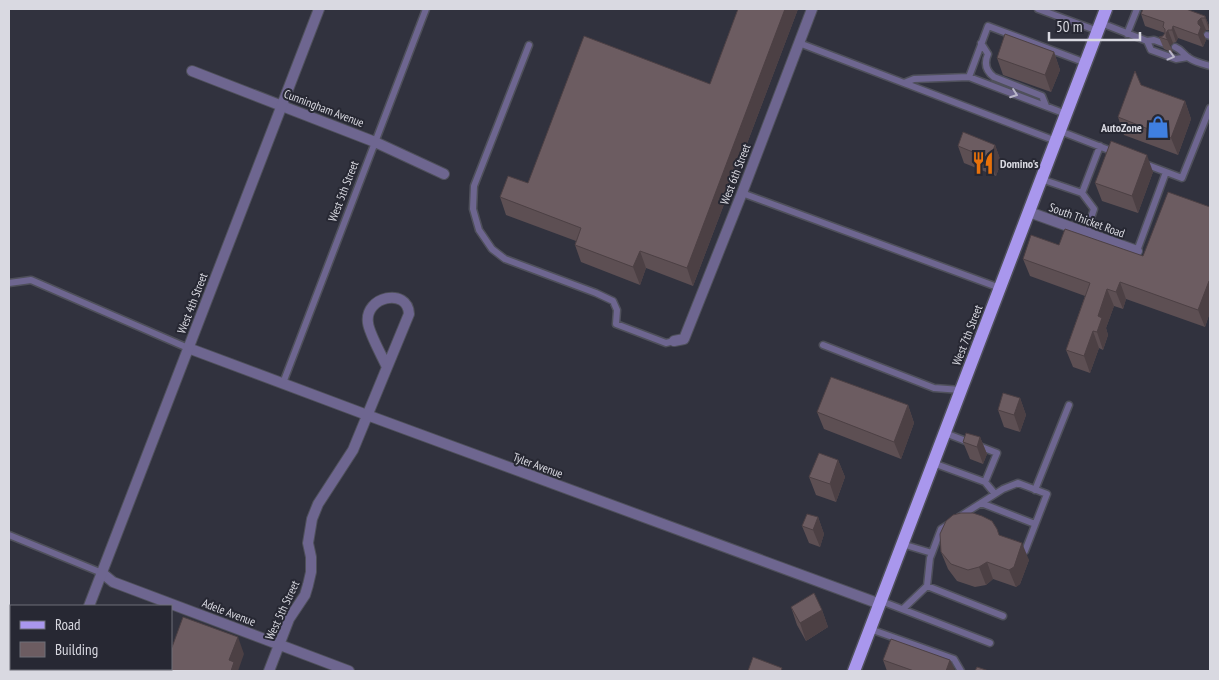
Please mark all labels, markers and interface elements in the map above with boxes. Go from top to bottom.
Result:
scale bar [1049,10,1140,42]
text: 50 m [1056,17,1082,36]
one-way arrow [1167,51,1175,61]
street label: Cunningham Avenue [282,86,366,130]
one-way arrow [1009,88,1018,98]
shop icon: AutoZone [1145,114,1171,140]
place label: AutoZone [1100,120,1142,135]
street label: West 6th Street [717,141,754,206]
restaurant icon: Domino's [970,150,996,176]
place label: Domino's [1000,156,1038,171]
street label: West 5th Street [325,158,362,223]
street label: South Thicket Road [1047,199,1127,241]
street label: West 4th Street [174,270,211,335]
street label: West 7th Street [949,302,986,367]
street label: Tyler Avenue [511,449,565,481]
street label: West 5th Street [262,577,303,642]
street label: Adele Avenue [200,595,258,629]
legend [10,605,172,670]
text: Road [55,615,81,634]
text: Building [55,640,98,659]

